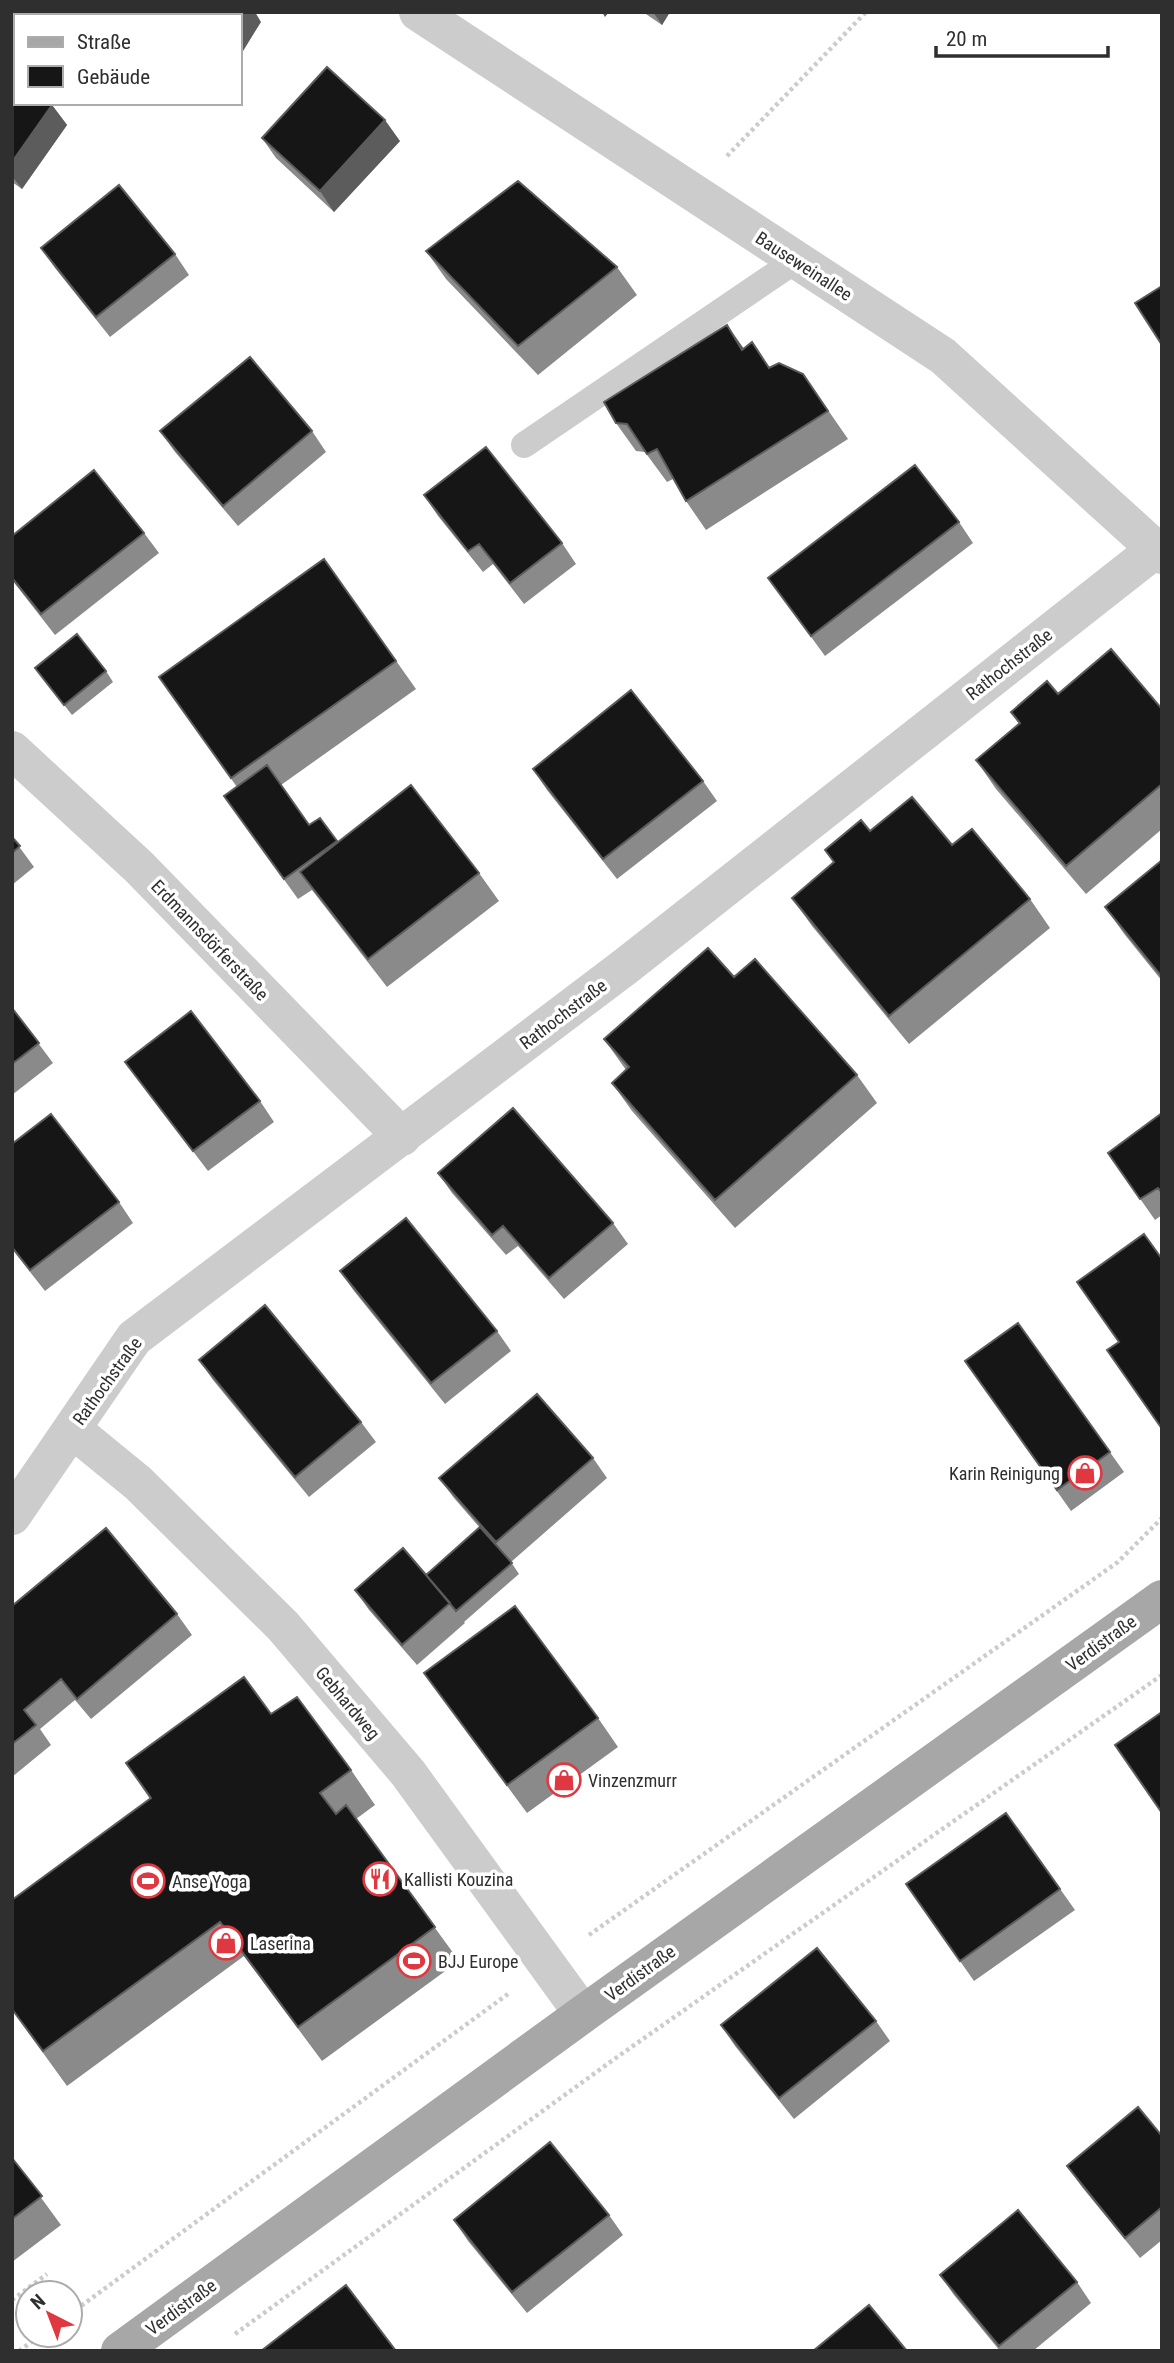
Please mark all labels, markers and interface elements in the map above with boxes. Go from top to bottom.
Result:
legend [14,14,242,105]
scale bar [936,14,1108,58]
text: 20 m [946,27,987,51]
text: Straße [77,30,131,54]
text: Gebäude [77,65,150,89]
street label: Bauseweinallee [752,227,856,305]
street label: Rathochstraße [962,624,1056,704]
street label: Erdmannsdörferstraße [147,875,273,1005]
street label: Rathochstraße [515,975,611,1053]
street label: Rathochstraße [68,1333,146,1429]
shop icon: Karin Reinigung [1066,1454,1104,1492]
place label: Karin Reinigung [949,1463,1060,1484]
street label: Verdistraße [1062,1611,1140,1675]
street label: Gebhardweg [312,1662,384,1744]
shop icon: Vinzenzmurr [545,1761,583,1799]
place label: Vinzenzmurr [588,1770,677,1791]
restaurant icon: Kallisti Kouzina [361,1860,399,1898]
sports icon: Anse Yoga [129,1862,167,1900]
place label: Kallisti Kouzina [404,1869,513,1890]
place label: Anse Yoga [172,1871,247,1892]
shop icon: Laserina [207,1924,245,1962]
place label: Laserina [250,1933,311,1954]
street label: Verdistraße [601,1941,679,2005]
sports icon: BJJ Europe [395,1942,433,1980]
place label: BJJ Europe [438,1951,519,1972]
street label: Verdistraße [142,2275,220,2339]
north arrow [14,2279,84,2349]
text: N [26,2289,50,2314]

